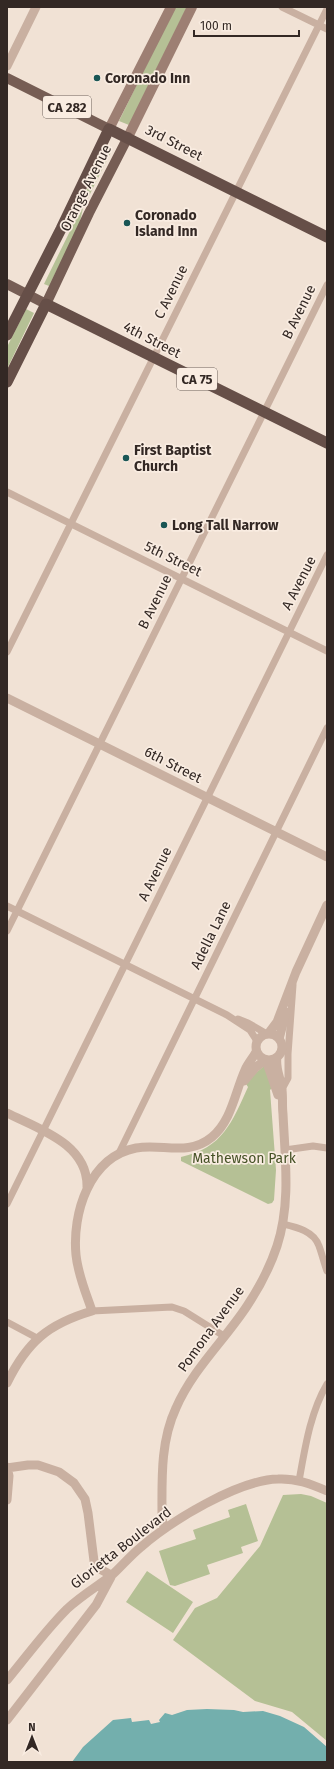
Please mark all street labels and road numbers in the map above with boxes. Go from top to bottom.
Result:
road number: CA 282 [43,96,91,118]
street label: 3rd Street [142,121,206,165]
street label: Orange Avenue [57,142,115,234]
street label: C Avenue [151,262,191,322]
street label: B Avenue [278,282,320,342]
street label: 4th Street [120,318,184,362]
road number: CA 75 [177,368,217,390]
street label: 5th Street [141,538,205,581]
street label: A Avenue [278,553,320,613]
street label: B Avenue [134,572,176,632]
street label: 6th Street [141,743,206,787]
street label: A Avenue [135,844,175,904]
street label: Adella Lane [187,898,235,972]
street label: Pomona Avenue [174,1283,248,1375]
street label: Glorietta Boulevard [67,1503,175,1593]

